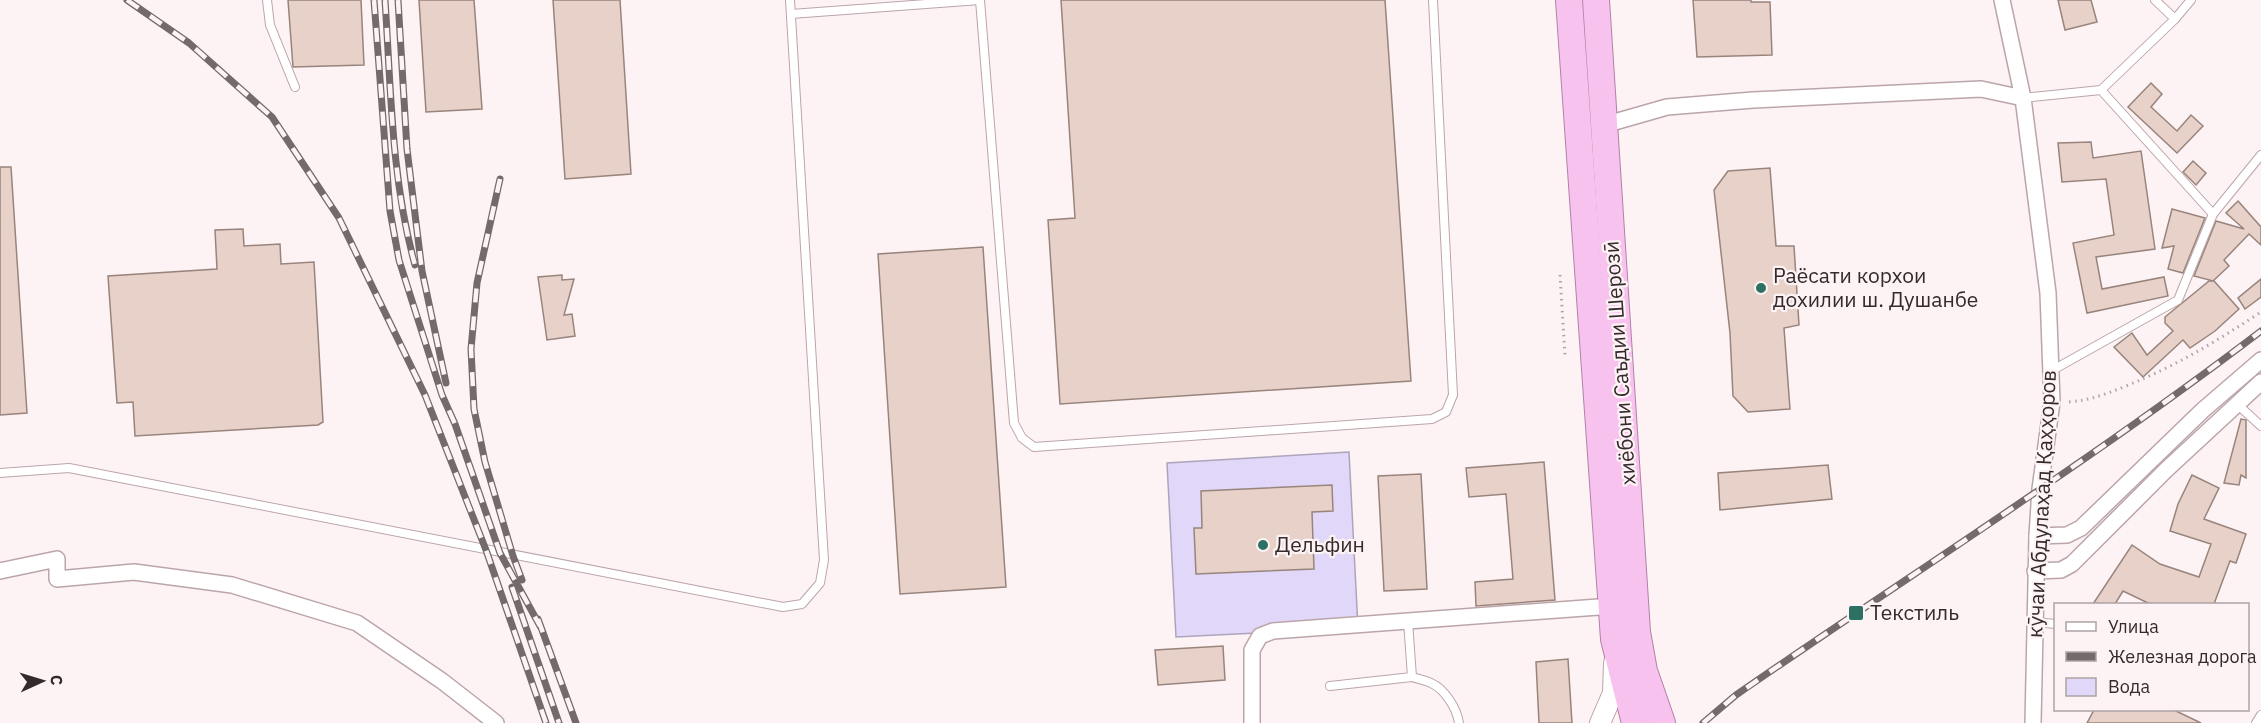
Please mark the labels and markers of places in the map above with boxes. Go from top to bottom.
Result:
place label: Раёсати корхои дохилии ш. Душанбе [1773,261,1978,313]
marker: Раёсати корхои дохилии ш. Душанбе [1754,281,1768,295]
place label: Дельфин [1275,530,1365,558]
marker: Дельфин [1256,538,1270,552]
place label: Текстиль [1870,598,1959,626]
marker: Текстиль [1847,604,1865,622]

